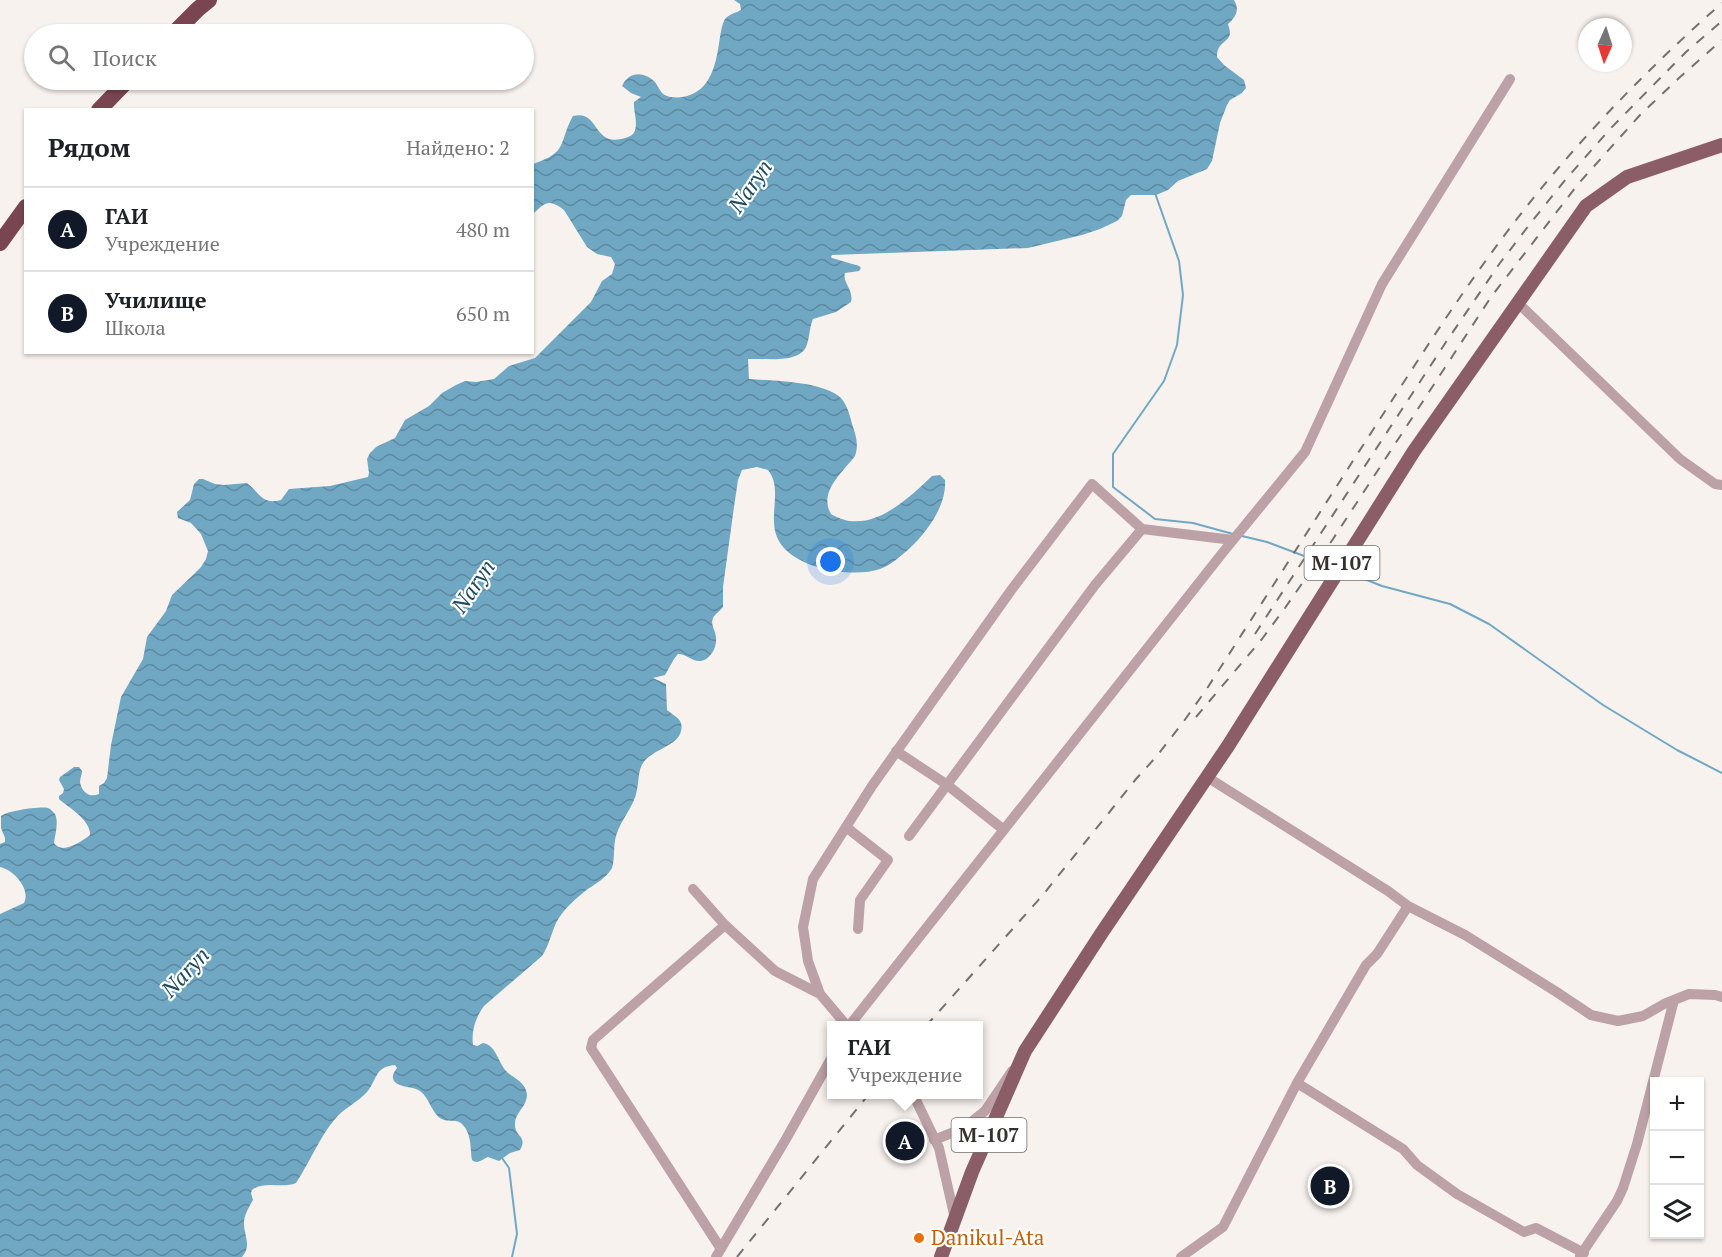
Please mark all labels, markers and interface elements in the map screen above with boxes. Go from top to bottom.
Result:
north arrow [1578,18,1632,72]
search box [24,24,534,90]
icon: search [45,41,78,74]
text: Поиск [93,43,157,72]
text: Рядом [48,130,131,164]
text: Найдено: 2 [406,134,510,161]
water label: Naryn [720,154,778,219]
text: ГАИ [105,201,148,230]
text: A [60,216,75,243]
text: 480 m [456,216,510,243]
text: Учреждение [105,230,220,257]
text: Училище [105,285,207,314]
text: B [61,300,74,327]
text: 650 m [456,300,510,327]
text: Школа [105,314,166,341]
road number: М-107 [1304,546,1380,580]
your location [816,547,845,576]
water label: Naryn [444,553,501,619]
water label: Naryn [153,940,215,1004]
popup [827,1021,983,1099]
text: ГАИ [848,1032,891,1061]
text: Учреждение [848,1061,962,1088]
map controls [1650,1077,1704,1239]
button: + [1650,1077,1704,1131]
pin: A [886,1118,924,1164]
road number: М-107 [952,1118,1026,1152]
button: − [1650,1131,1704,1185]
pin: B [1310,1164,1350,1208]
button: layers [1650,1185,1704,1239]
place label: Danikul-Ata [931,1223,1045,1251]
marker: Danikul-Ata [912,1231,926,1245]

